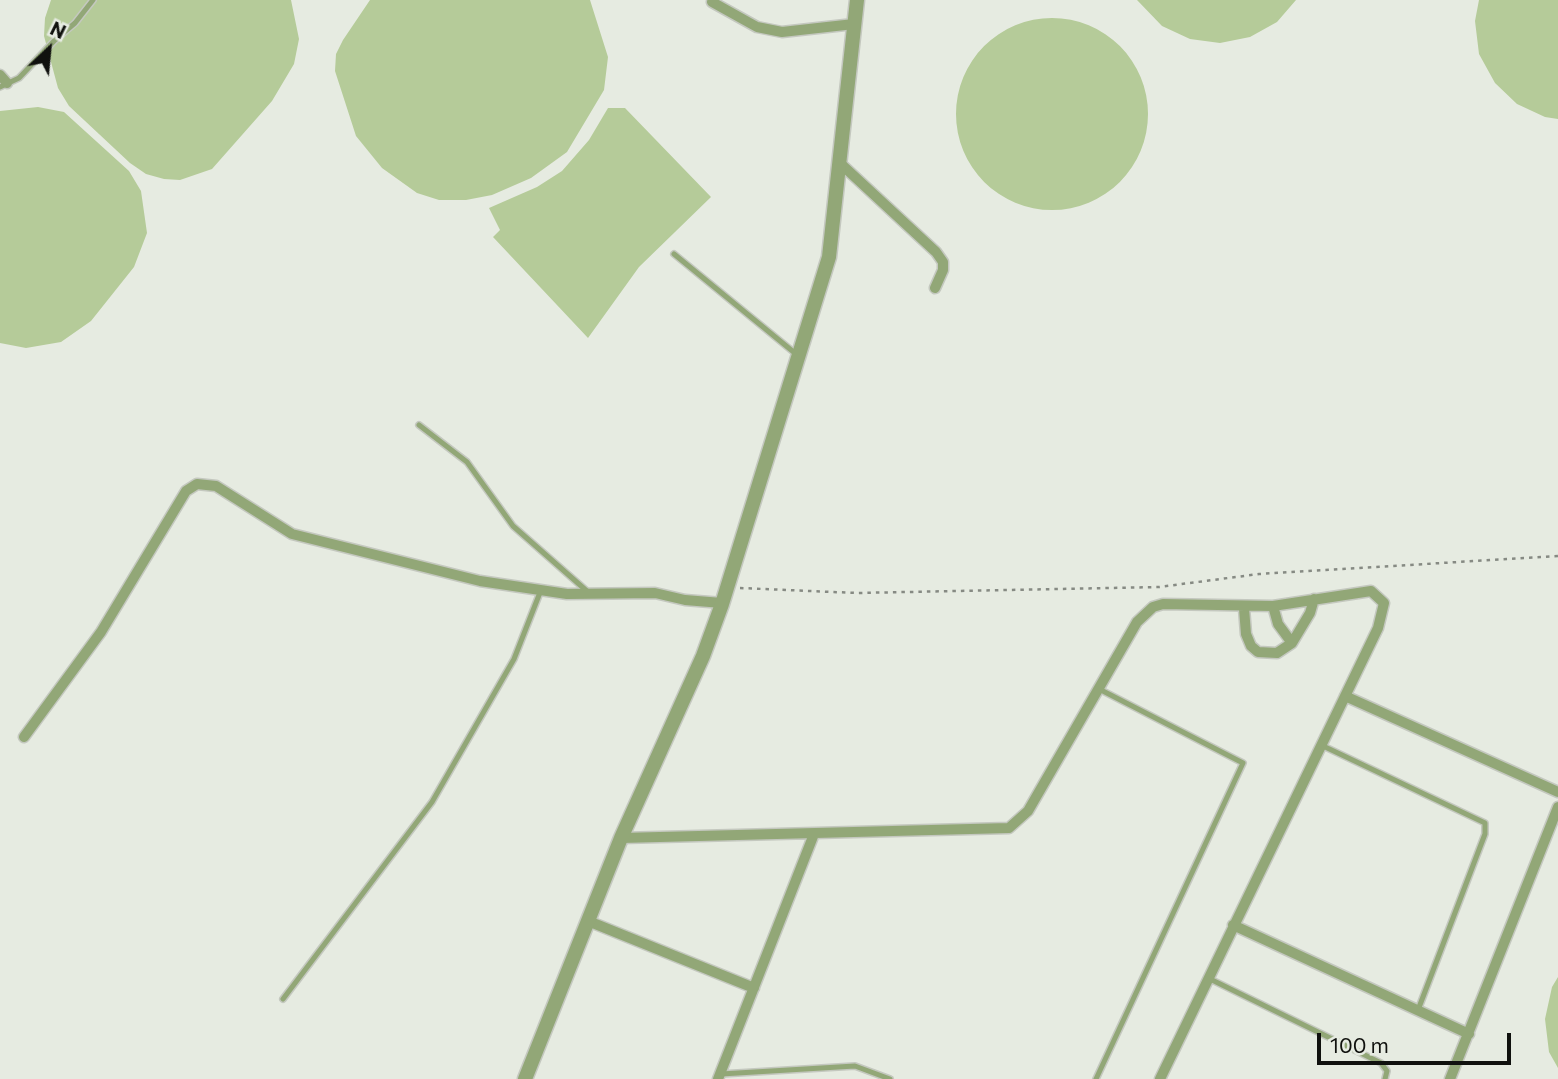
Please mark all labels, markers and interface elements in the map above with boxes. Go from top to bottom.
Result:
north arrow [14,14,84,84]
text: N [47,16,70,43]
scale bar [1320,1020,1514,1064]
text: 100 m [1330,1032,1389,1057]

